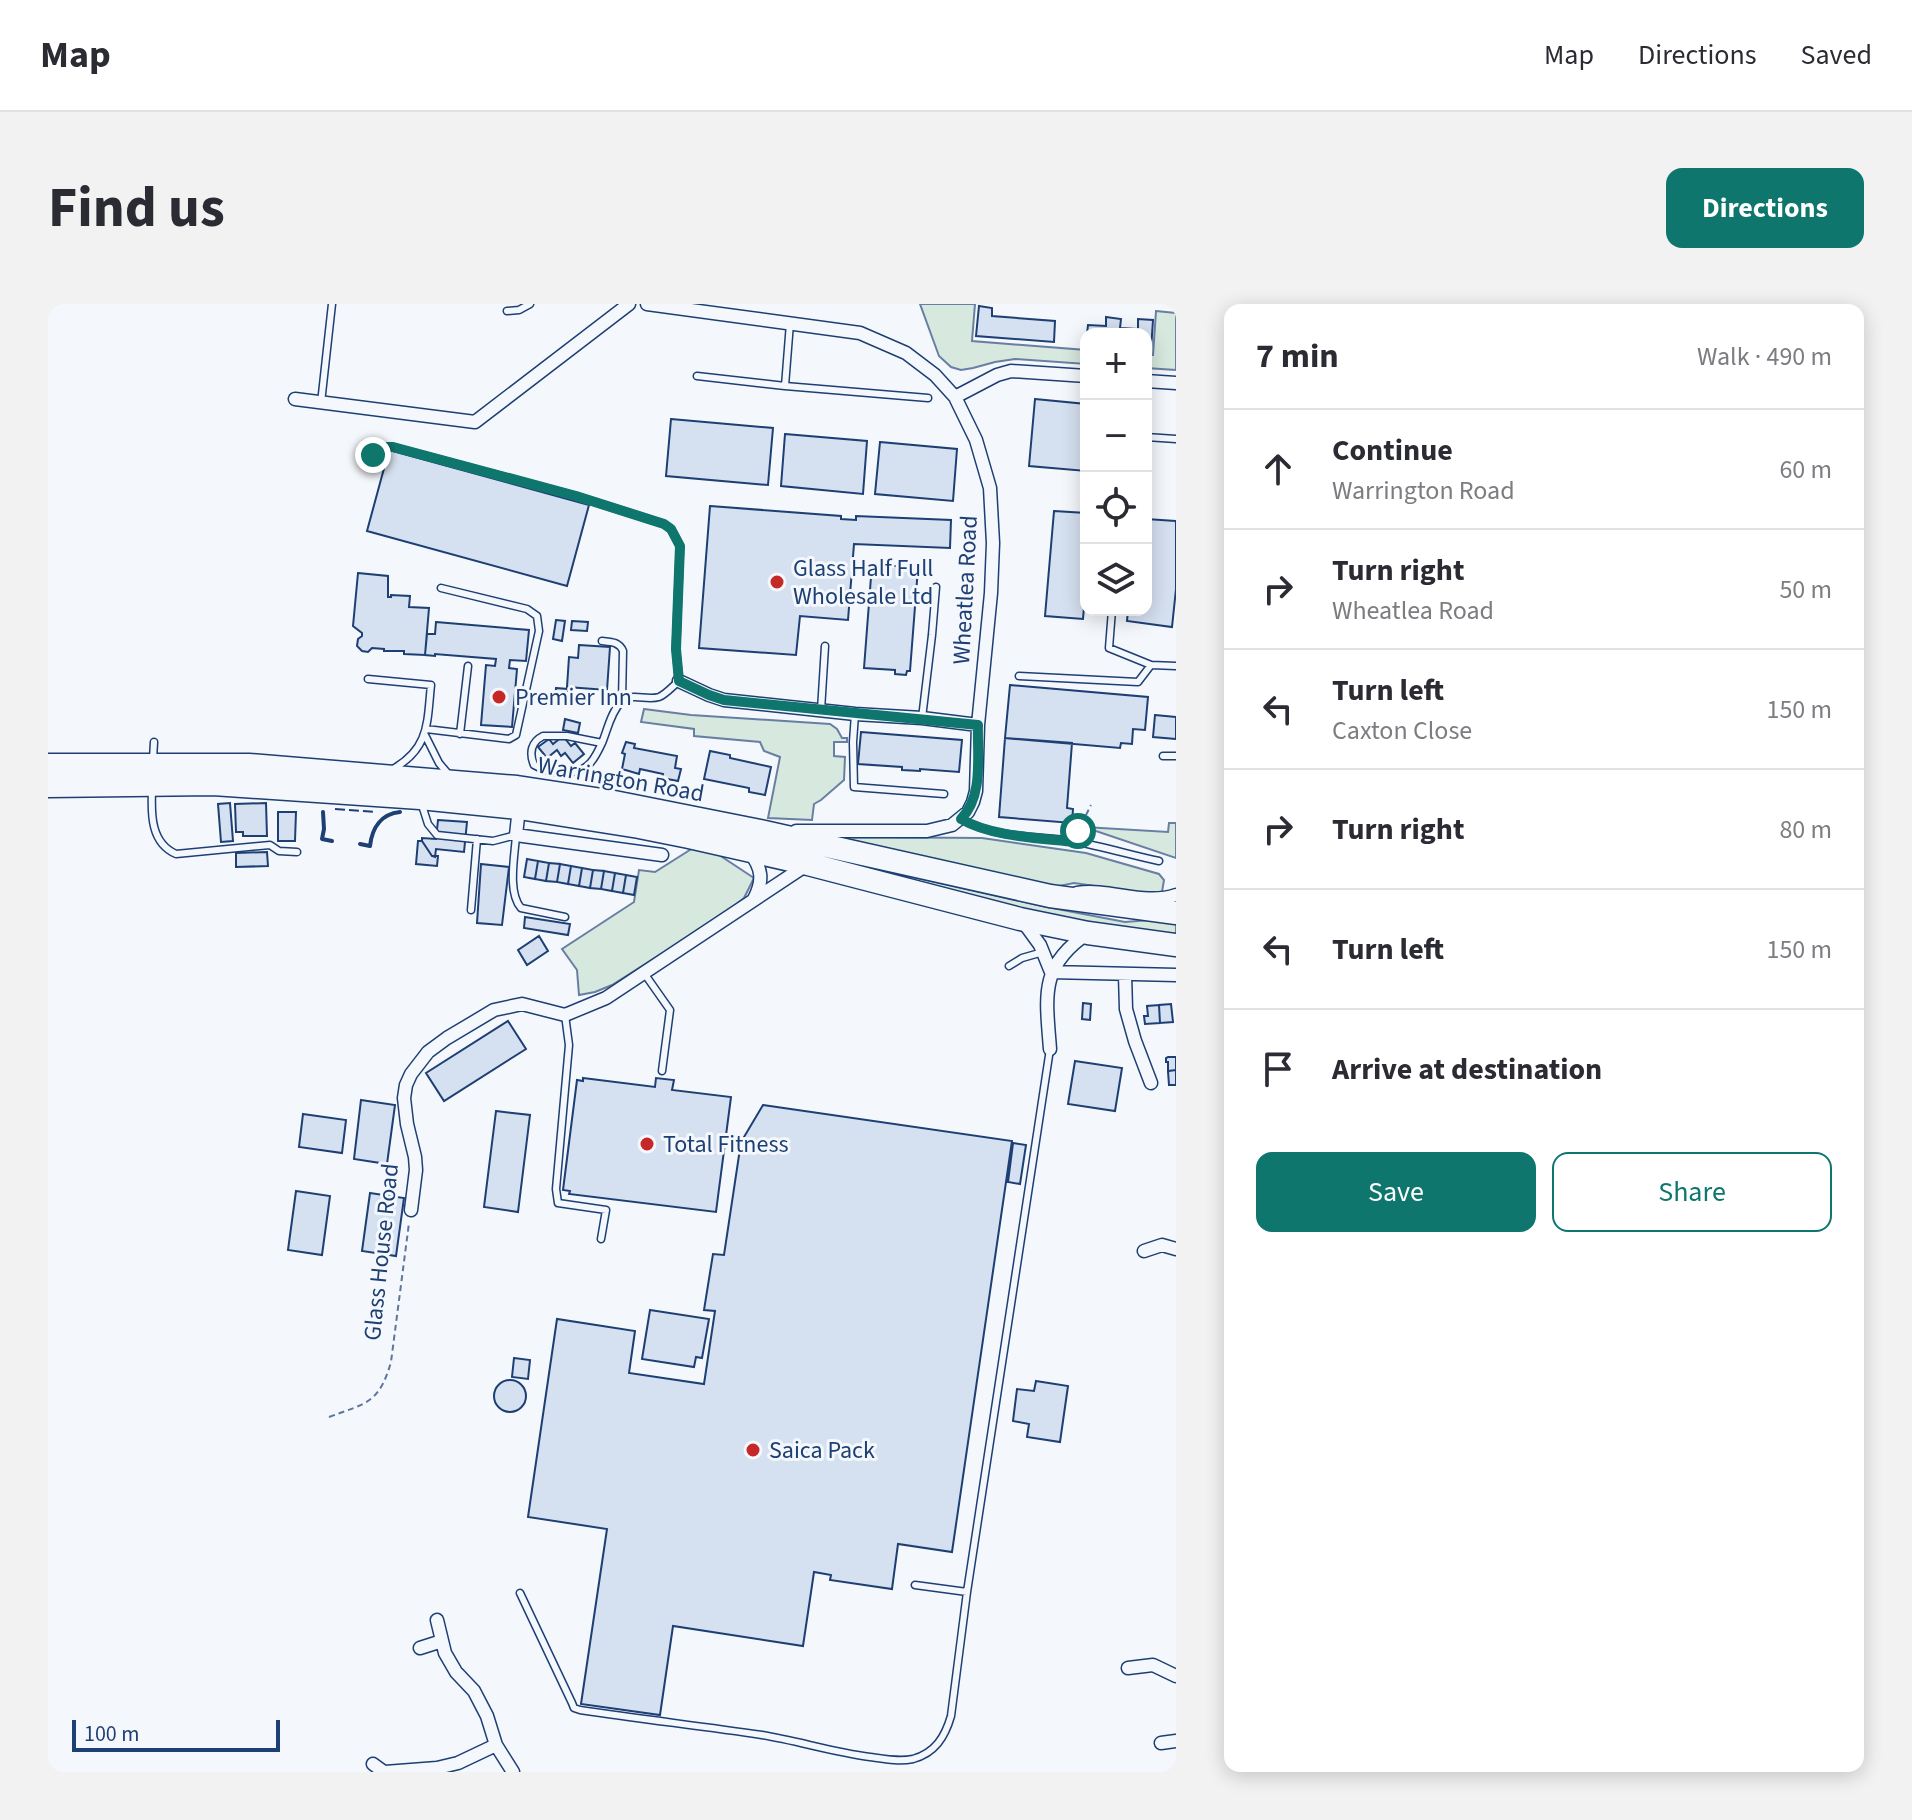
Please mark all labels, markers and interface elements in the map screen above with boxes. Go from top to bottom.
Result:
text: Map [40,28,111,82]
text: Map [1544,35,1594,75]
text: Directions [1638,35,1757,75]
text: Saved [1801,35,1872,75]
button: Directions [1666,168,1864,248]
text: Find us [48,169,225,248]
map controls [1080,328,1152,616]
button: + [1080,328,1152,400]
text: 7 min [1256,332,1339,381]
text: Walk · 490 m [1697,338,1832,375]
button: − [1080,400,1152,472]
text: Continue [1332,429,1453,472]
route end [355,437,391,473]
icon: ahead [1256,447,1300,491]
text: 60 m [1779,451,1832,488]
button: locate [1080,472,1152,544]
text: Warrington Road [1332,472,1515,509]
street label: Wheatlea Road [944,514,987,666]
button: layers [1080,544,1152,616]
text: Turn right [1332,549,1464,592]
place label: Glass Half Full Wholesale Ltd [793,551,933,614]
icon: right [1256,567,1300,611]
text: 50 m [1779,571,1832,608]
marker: Glass Half Full Wholesale Ltd [768,573,786,591]
text: Wheatlea Road [1332,592,1494,629]
text: Turn left [1332,669,1444,712]
place label: Premier Inn [515,680,632,715]
icon: left [1256,687,1300,731]
marker: Premier Inn [490,688,508,706]
text: 150 m [1766,691,1832,728]
text: Caxton Close [1332,712,1472,749]
street label: Warrington Road [535,748,707,811]
icon: right [1256,807,1300,851]
text: Turn right [1332,808,1464,851]
text: 80 m [1779,811,1832,848]
route start [1060,813,1096,849]
icon: left [1256,927,1300,971]
text: Turn left [1332,928,1444,971]
text: 150 m [1766,931,1832,968]
icon: arrive [1256,1047,1300,1091]
text: Arrive at destination [1332,1048,1602,1091]
place label: Total Fitness [663,1127,789,1162]
marker: Total Fitness [638,1135,656,1153]
button: Save [1256,1152,1536,1232]
button: Share [1552,1152,1832,1232]
street label: Glass House Road [355,1162,408,1342]
place label: Saica Pack [769,1433,875,1468]
marker: Saica Pack [744,1441,762,1459]
scale bar [72,1716,280,1752]
text: 100 m [84,1718,139,1750]

